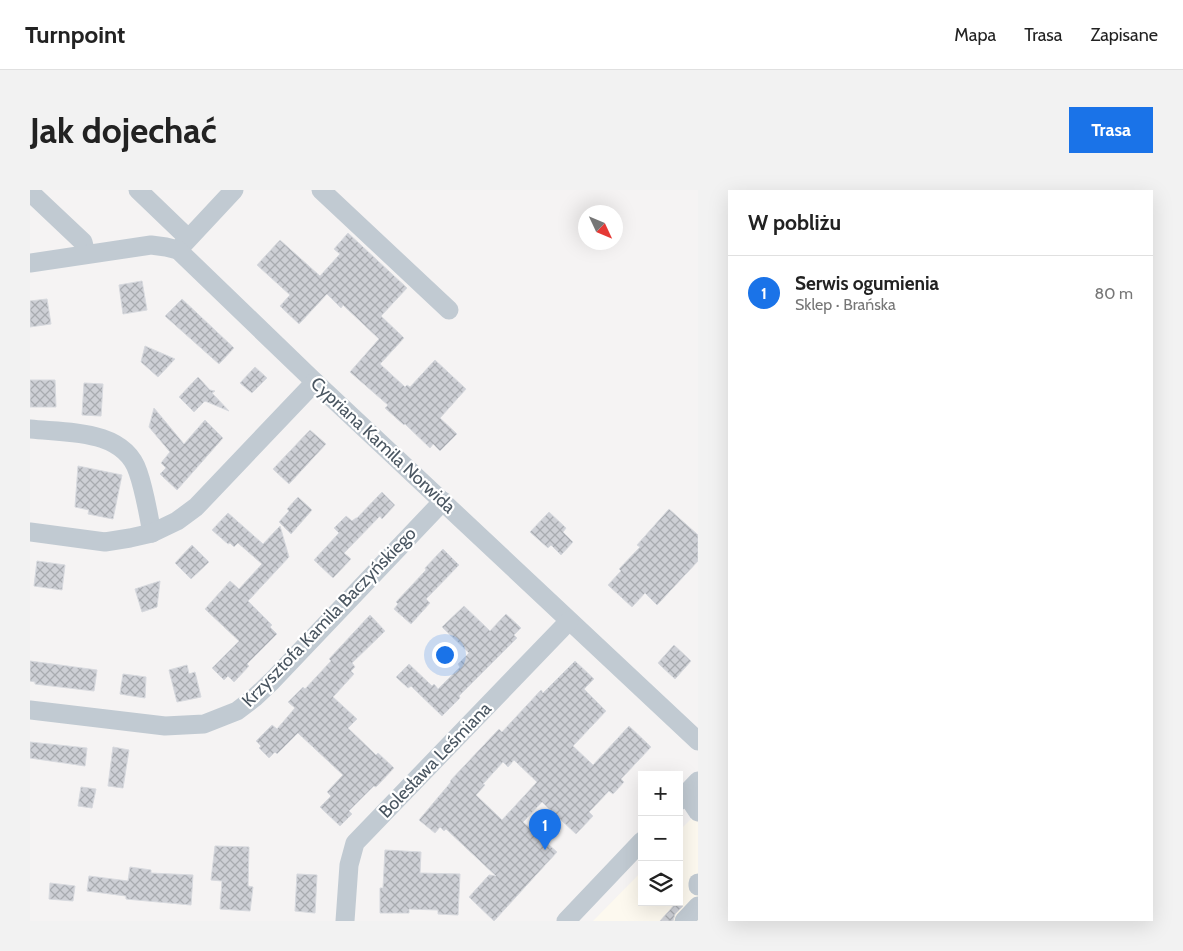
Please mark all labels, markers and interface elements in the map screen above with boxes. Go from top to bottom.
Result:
text: Turnpoint [25,20,125,49]
text: Mapa [954,24,996,46]
text: Trasa [1024,24,1062,46]
text: Zapisane [1090,24,1158,46]
button: Trasa [1069,107,1153,153]
text: Jak dojechać [30,109,217,152]
north arrow [578,205,623,250]
text: W pobliżu [748,210,841,235]
text: Serwis ogumienia [795,272,939,295]
text: 1 [761,284,767,303]
text: 80 m [1095,284,1133,303]
text: Sklep · Brańska [795,295,896,314]
street label: Cypriana Kamila Norwida [306,372,460,518]
street label: Krzysztofa Kamila Baczyńskiego [237,522,421,712]
your location [432,642,458,668]
street label: Bolesława Leśmiana [374,697,496,822]
map controls [638,771,683,906]
button: + [638,771,683,816]
pin: 1 [529,809,561,850]
button: − [638,816,683,861]
button: layers [638,861,683,906]

